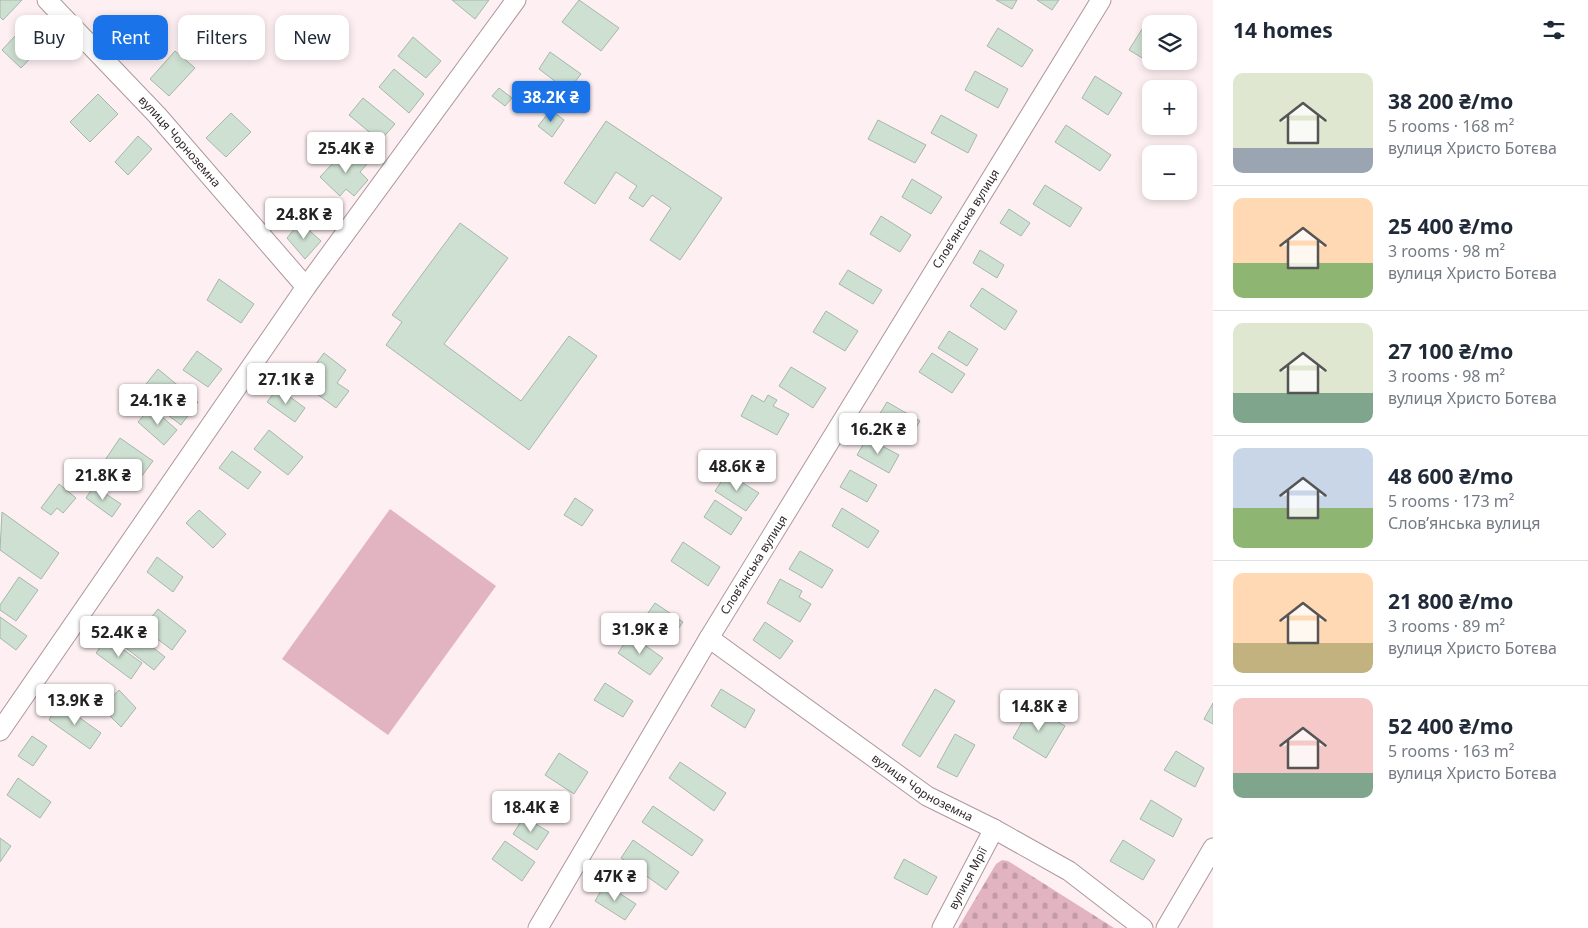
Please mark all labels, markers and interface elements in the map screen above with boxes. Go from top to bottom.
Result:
chip: Buy [15,15,83,60]
chip: Rent [93,15,168,60]
chip: Filters [178,15,265,60]
chip: New [275,15,349,60]
map controls [1142,15,1197,200]
button: layers [1142,15,1197,70]
text: 14 homes [1233,16,1333,44]
icon: filters [1540,16,1568,44]
pin: 38.2K ₴ [505,80,597,123]
button: + [1142,80,1197,135]
text: 38.2K ₴ [523,86,579,108]
text: 38 200 ₴/mo [1388,87,1513,115]
street label: вулиця Чорноземна [135,92,225,191]
icon: home [1273,93,1333,153]
text: 5 rooms · 168 m² [1388,115,1514,137]
pin: 25.4K ₴ [300,132,392,174]
text: 25.4K ₴ [318,137,374,159]
text: вулиця Христо Ботєва [1388,137,1557,159]
button: − [1142,145,1197,200]
street label: Словʼянська вулиця [928,166,1003,272]
pin: 24.8K ₴ [258,198,350,240]
text: 24.8K ₴ [276,203,332,225]
text: 25 400 ₴/mo [1388,212,1513,240]
icon: home [1273,218,1333,278]
text: 3 rooms · 98 m² [1388,240,1505,262]
text: вулиця Христо Ботєва [1388,262,1557,284]
text: 27 100 ₴/mo [1388,337,1513,365]
icon: home [1273,343,1333,403]
pin: 27.1K ₴ [240,362,332,405]
text: 3 rooms · 98 m² [1388,365,1505,387]
text: 27.1K ₴ [258,368,314,390]
pin: 24.1K ₴ [112,384,204,426]
text: вулиця Христо Ботєва [1388,387,1557,409]
text: 24.1K ₴ [130,389,186,411]
pin: 16.2K ₴ [832,412,924,455]
text: 16.2K ₴ [850,418,906,440]
pin: 48.6K ₴ [691,450,783,492]
text: 48.6K ₴ [709,455,765,477]
pin: 21.8K ₴ [57,458,149,501]
text: 48 600 ₴/mo [1388,462,1513,490]
text: 21.8K ₴ [75,464,131,486]
icon: home [1273,468,1333,528]
text: 5 rooms · 173 m² [1388,490,1514,512]
street label: Словʼянська вулиця [716,512,791,618]
text: Словʼянська вулиця [1388,512,1540,534]
text: 21 800 ₴/mo [1388,587,1513,615]
icon: home [1273,593,1333,653]
pin: 31.9K ₴ [594,612,686,655]
text: 3 rooms · 89 m² [1388,615,1505,637]
pin: 52.4K ₴ [73,616,165,658]
text: 31.9K ₴ [612,618,668,640]
text: 52.4K ₴ [91,621,147,643]
text: вулиця Христо Ботєва [1388,637,1557,659]
pin: 13.9K ₴ [29,684,121,726]
text: 13.9K ₴ [47,689,103,711]
pin: 14.8K ₴ [993,690,1085,732]
text: 14.8K ₴ [1011,695,1067,717]
text: 52 400 ₴/mo [1388,712,1513,740]
icon: home [1273,718,1333,778]
text: 5 rooms · 163 m² [1388,740,1514,762]
street label: вулиця Чорноземна [868,750,976,825]
text: вулиця Христо Ботєва [1388,762,1557,784]
pin: 18.4K ₴ [485,790,577,833]
text: 18.4K ₴ [503,796,559,818]
street label: вулиця Мрії [944,844,991,912]
pin: 47K ₴ [580,860,650,902]
text: 47K ₴ [594,865,636,887]

